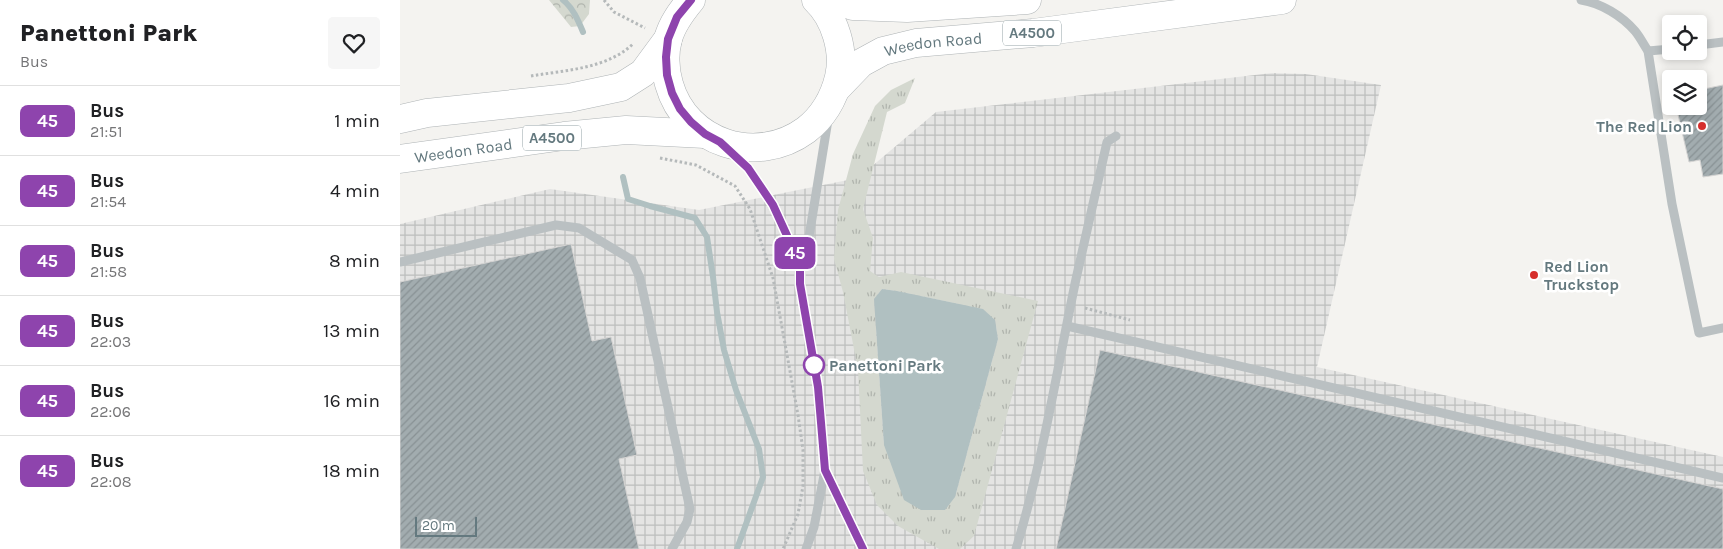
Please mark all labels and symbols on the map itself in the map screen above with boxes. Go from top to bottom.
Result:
road number: A4500 [1003,20,1061,46]
street label: Weedon Road [882,28,983,60]
place label: The Red Lion [1596,117,1692,136]
marker: The Red Lion [1696,120,1708,132]
road number: A4500 [523,126,581,150]
street label: Weedon Road [413,134,514,167]
line badge: 45 [772,237,818,269]
place label: Red Lion Truckstop [1544,257,1619,294]
marker: Red Lion Truckstop [1528,269,1540,281]
marker: Panettoni Park [803,354,825,376]
place label: Panettoni Park [829,356,942,375]
scale bar [415,514,478,537]

